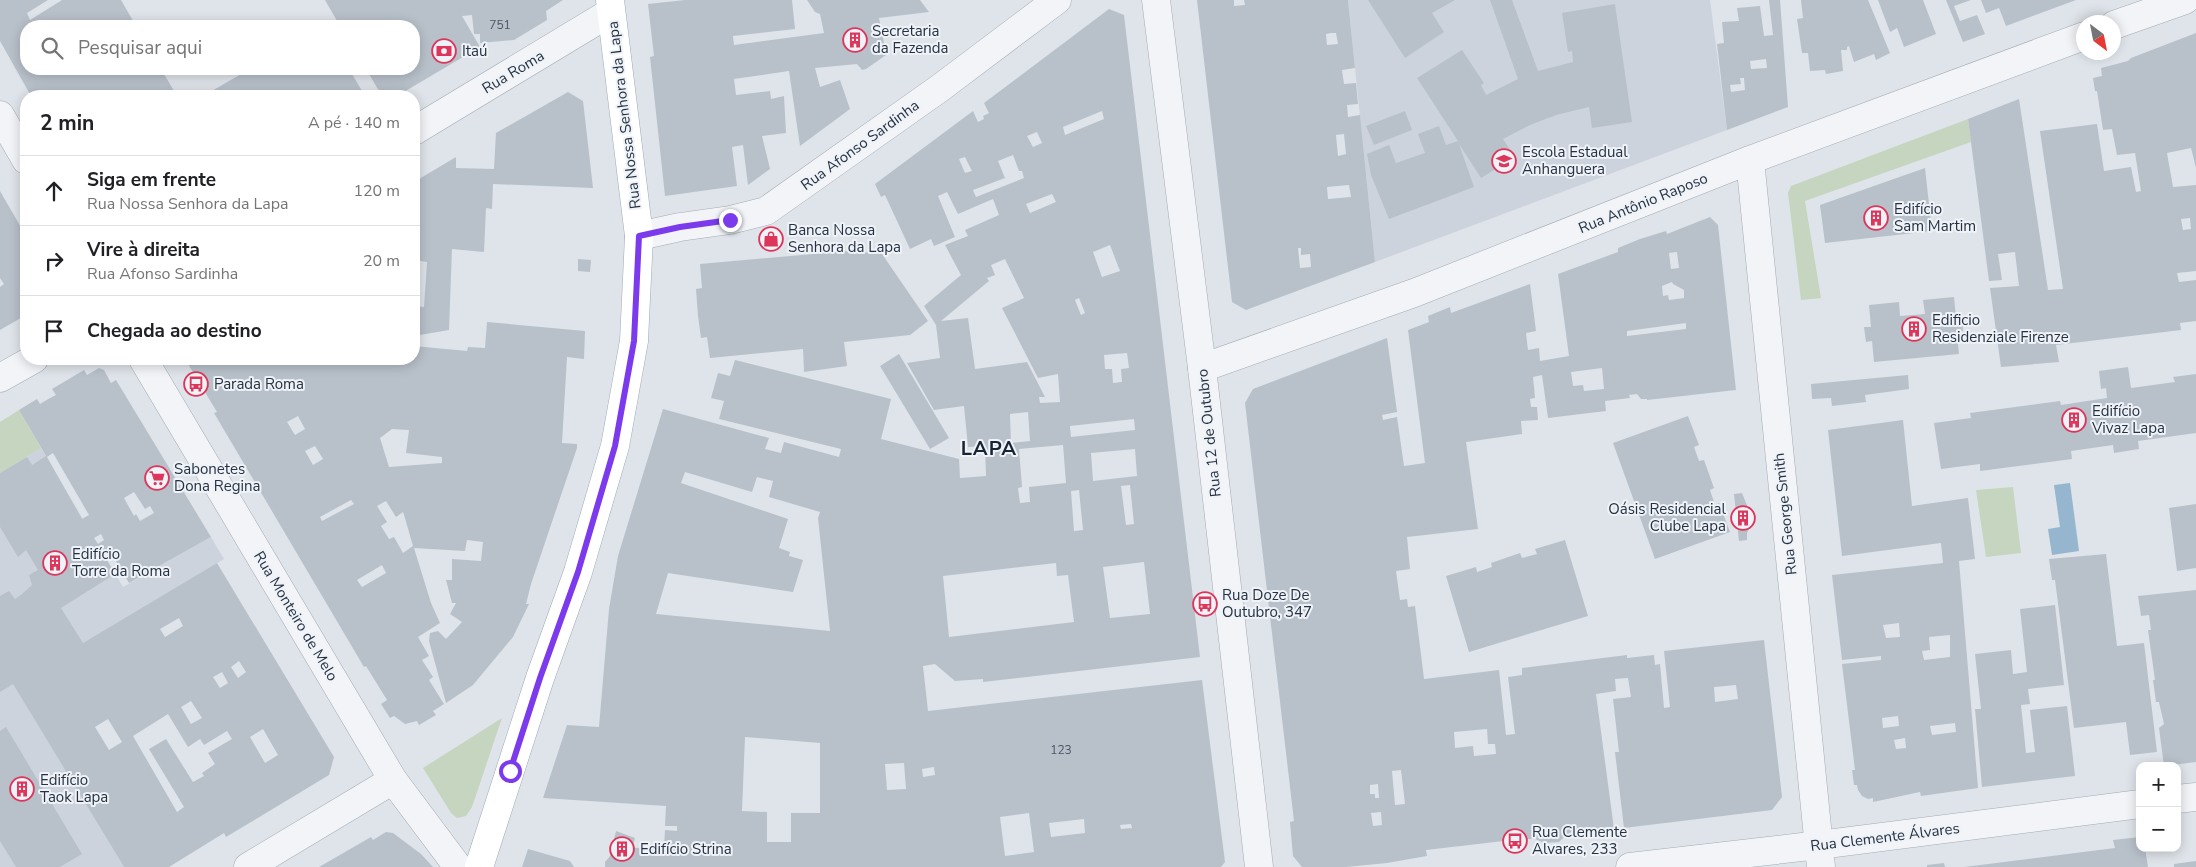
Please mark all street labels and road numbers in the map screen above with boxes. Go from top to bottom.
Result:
street label: Rua Nossa Senhora da Lapa [603,20,645,210]
street label: Rua Roma [478,46,548,98]
street label: Rua Afonso Sardinha [797,95,923,195]
street label: Rua Antônio Raposo [1575,168,1711,238]
street label: Rua 12 de Outubro [1192,368,1226,498]
street label: Rua George Smith [1769,452,1801,576]
street label: Rua Monteiro de Melo [249,547,343,685]
street label: Rua Clemente Álvares [1809,818,1961,856]

